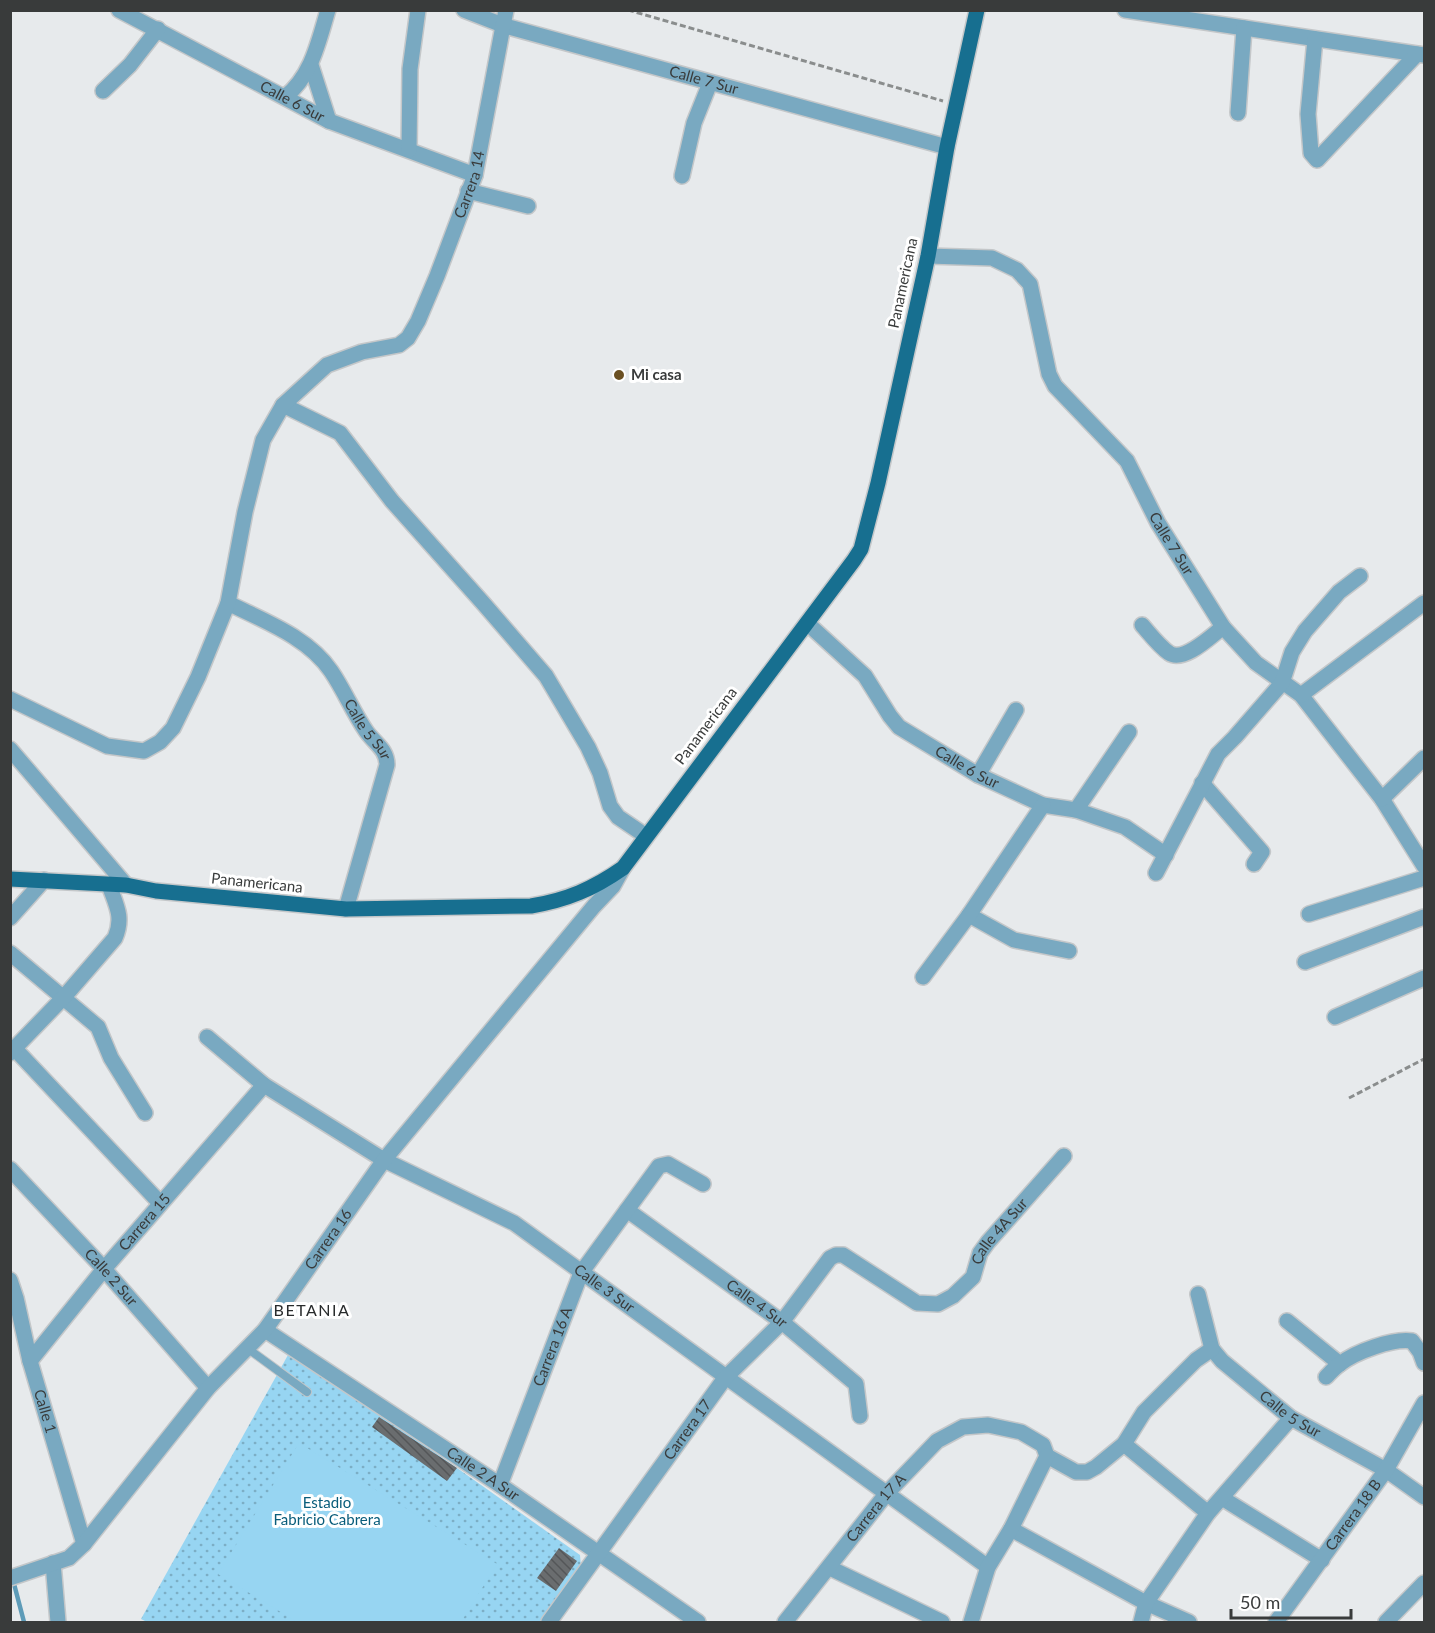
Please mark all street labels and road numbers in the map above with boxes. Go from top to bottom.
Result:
street label: Calle 7 Sur [667,61,741,98]
street label: Calle 6 Sur [257,76,329,125]
street label: Carrera 14 [450,149,487,221]
street label: Panamericana [884,236,920,330]
street label: Calle 7 Sur [1146,509,1198,578]
street label: Panamericana [670,683,740,767]
street label: Calle 5 Sur [341,695,396,762]
street label: Calle 6 Sur [932,741,1003,792]
street label: Panamericana [211,868,304,896]
street label: Carrera 15 [114,1189,174,1254]
street label: Calle 4A Sur [967,1194,1031,1266]
street label: Carrera 16 [300,1205,355,1273]
street label: Calle 2 Sur [81,1244,142,1309]
street label: Calle 3 Sur [571,1260,639,1316]
street label: Calle 4 Sur [723,1275,792,1331]
street label: Carrera 16 A [529,1303,576,1389]
street label: Calle 5 Sur [1256,1386,1325,1441]
street label: Calle 1 [31,1387,61,1435]
street label: Carrera 17 [659,1395,715,1463]
street label: Calle 2 A Sur [444,1442,524,1504]
street label: Carrera 17 A [842,1469,910,1545]
street label: Carrera 18 B [1321,1475,1384,1554]

